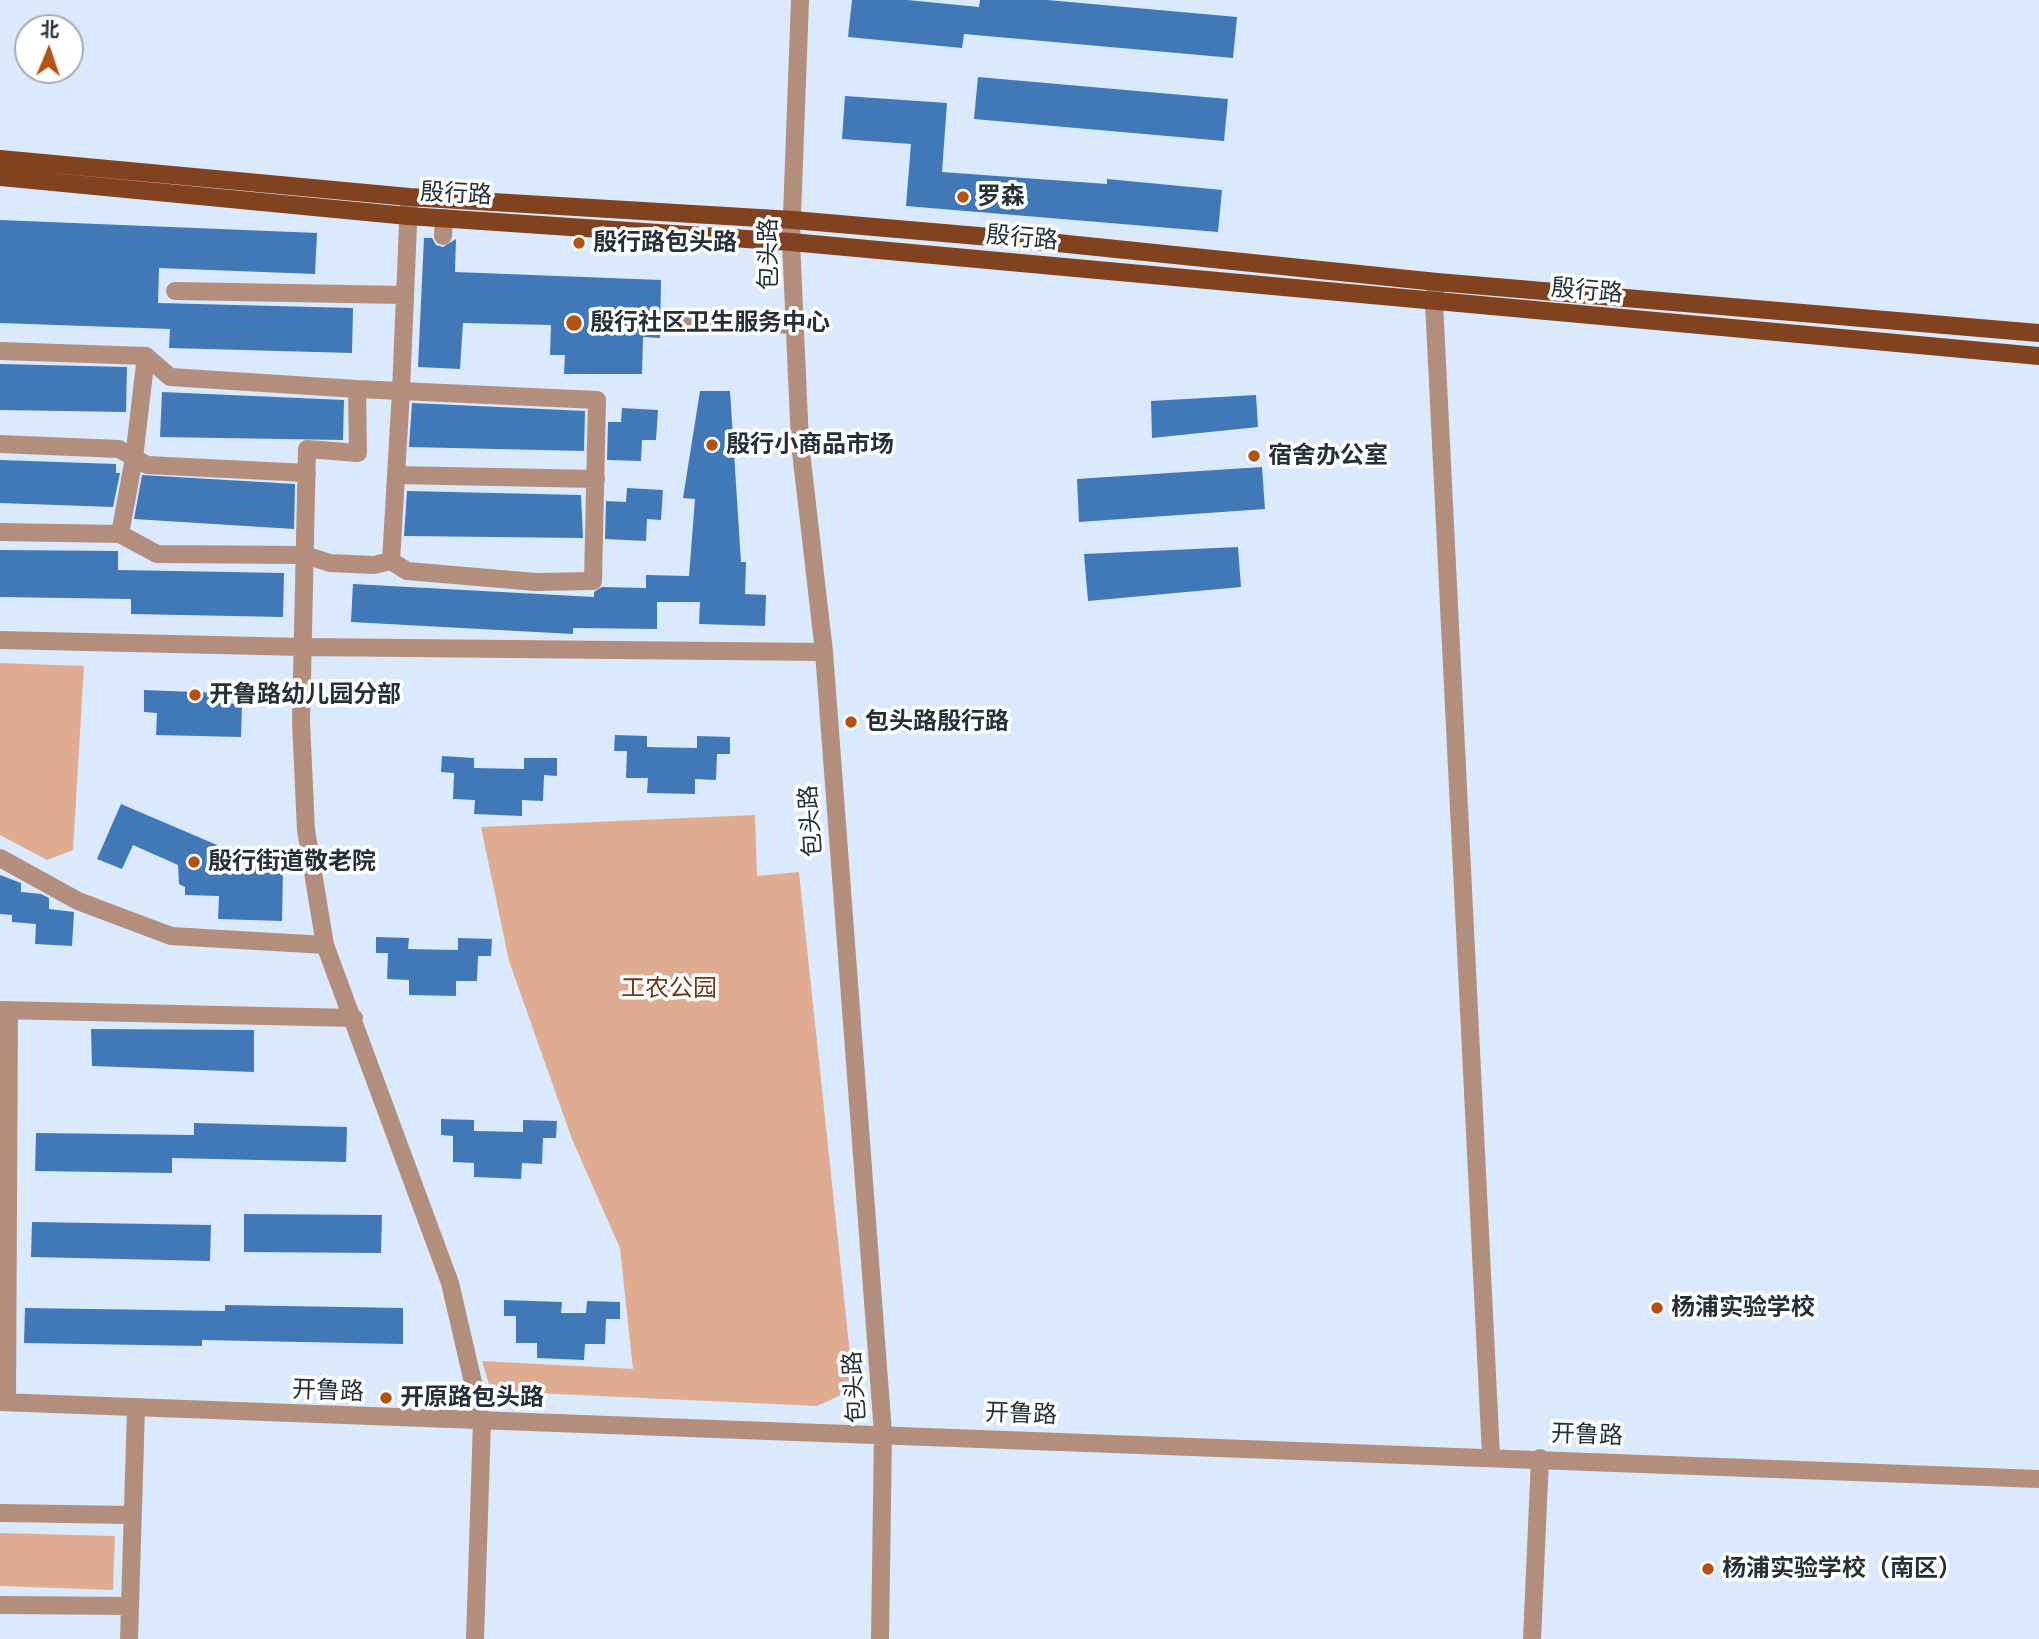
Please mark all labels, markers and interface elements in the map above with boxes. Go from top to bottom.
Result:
north arrow [14,14,84,84]
text: 北 [40,18,60,41]
street label: 殷行路 [419,178,493,210]
place label: 罗森 [977,183,1025,211]
marker: 罗森 [955,189,971,205]
street label: 包头路 [755,218,783,290]
street label: 殷行路 [985,221,1059,255]
place label: 殷行路包头路 [593,229,737,257]
marker: 殷行路包头路 [571,235,587,251]
street label: 殷行路 [1550,274,1624,308]
place label: 殷行社区卫生服务中心 [590,309,830,337]
marker: 殷行社区卫生服务中心 [564,313,584,333]
place label: 殷行小商品市场 [726,431,894,459]
marker: 殷行小商品市场 [704,437,720,453]
place label: 宿舍办公室 [1268,442,1388,470]
marker: 宿舍办公室 [1246,448,1262,464]
place label: 开鲁路幼儿园分部 [209,681,401,709]
marker: 开鲁路幼儿园分部 [187,687,203,703]
place label: 包头路殷行路 [865,708,1009,736]
marker: 包头路殷行路 [843,714,859,730]
street label: 包头路 [794,784,828,858]
place label: 殷行街道敬老院 [208,848,376,876]
marker: 殷行街道敬老院 [186,854,202,870]
park label: 工农公园 [621,975,717,1003]
place label: 杨浦实验学校 [1671,1294,1815,1322]
marker: 杨浦实验学校 [1649,1300,1665,1316]
street label: 包头路 [838,1350,872,1424]
street label: 开鲁路 [292,1375,364,1407]
place label: 开原路包头路 [400,1384,544,1412]
marker: 开原路包头路 [378,1390,394,1406]
street label: 开鲁路 [985,1398,1057,1430]
street label: 开鲁路 [1551,1419,1623,1451]
place label: 杨浦实验学校（南区） [1722,1555,1962,1583]
marker: 杨浦实验学校（南区） [1700,1561,1716,1577]

